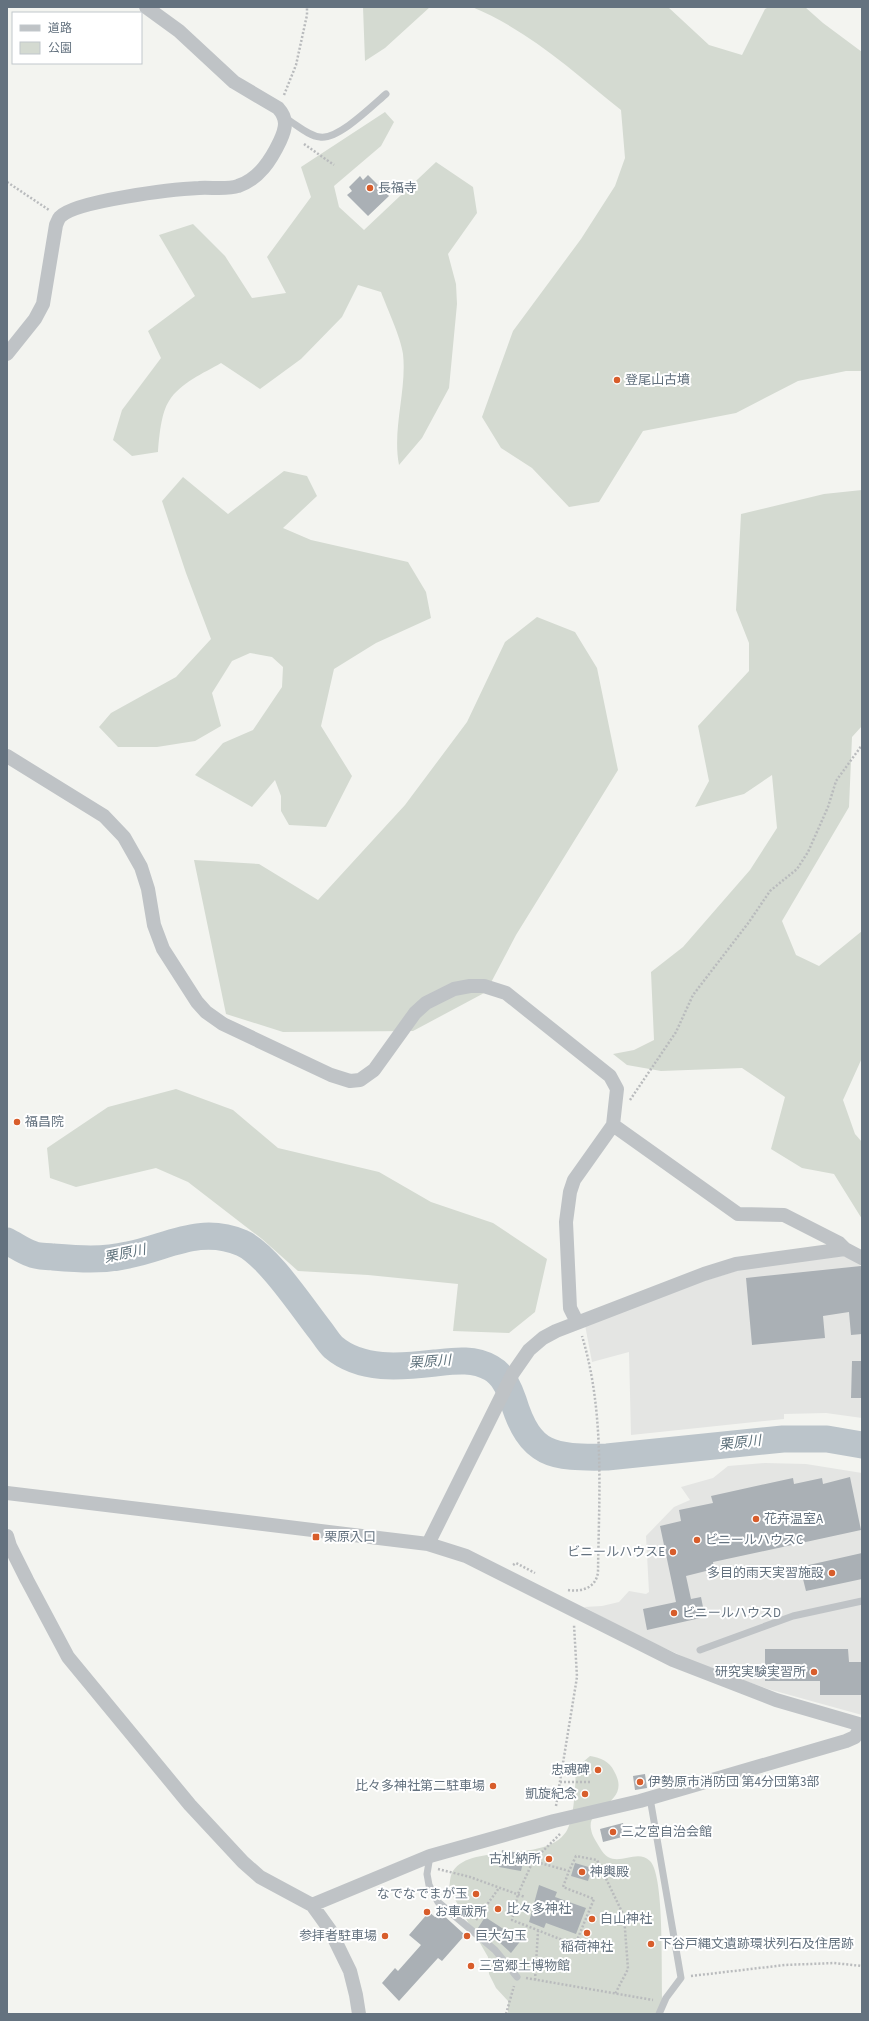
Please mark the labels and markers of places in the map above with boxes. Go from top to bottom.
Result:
place label: 長福寺 [378,179,417,197]
marker: 長福寺 [365,183,375,193]
place label: 登尾山古墳 [625,371,690,389]
marker: 登尾山古墳 [612,375,622,385]
place label: 福昌院 [25,1113,64,1131]
marker: 福昌院 [12,1117,22,1127]
place label: 花卉温室A [764,1510,824,1528]
marker: 花卉温室A [751,1514,761,1524]
place label: 栗原入口 [324,1528,376,1546]
place label: ビニールハウスC [705,1531,803,1549]
marker: 栗原入口 [311,1532,321,1542]
marker: ビニールハウスC [692,1535,702,1545]
place label: ビニールハウスE [567,1543,665,1561]
marker: ビニールハウスE [668,1547,678,1557]
place label: 多目的雨天実習施設 [707,1564,824,1582]
marker: 多目的雨天実習施設 [827,1568,837,1578]
place label: ビニールハウスD [682,1604,781,1622]
marker: ビニールハウスD [669,1608,679,1618]
place label: 研究実験実習所 [715,1663,806,1681]
marker: 研究実験実習所 [809,1667,819,1677]
place label: 忠魂碑 [551,1761,590,1779]
marker: 忠魂碑 [593,1765,603,1775]
place label: 伊勢原市消防団 第4分団第3部 [648,1773,820,1791]
place label: 比々多神社第二駐車場 [355,1777,485,1795]
marker: 伊勢原市消防団 第4分団第3部 [635,1777,645,1787]
marker: 比々多神社第二駐車場 [488,1781,498,1791]
place label: 凱旋紀念 [525,1785,577,1803]
marker: 凱旋紀念 [580,1789,590,1799]
place label: 三之宮自治会館 [621,1823,712,1841]
marker: 三之宮自治会館 [608,1827,618,1837]
place label: 古札納所 [489,1850,541,1868]
marker: 古札納所 [544,1854,554,1864]
place label: 神輿殿 [590,1863,629,1881]
marker: 神輿殿 [577,1867,587,1877]
place label: なでなでまが玉 [377,1885,468,1903]
marker: なでなでまが玉 [471,1889,481,1899]
place label: 比々多神社 [506,1900,571,1918]
place label: お車祓所 [435,1903,487,1921]
marker: 比々多神社 [493,1904,503,1914]
marker: お車祓所 [422,1907,432,1917]
place label: 白山神社 [600,1910,652,1928]
marker: 白山神社 [587,1914,597,1924]
place label: 参拝者駐車場 [299,1927,377,1945]
place label: 巨大勾玉 [475,1927,527,1945]
marker: 稲荷神社 [582,1928,592,1938]
marker: 参拝者駐車場 [380,1931,390,1941]
marker: 巨大勾玉 [462,1931,472,1941]
place label: 下谷戸縄文遺跡環状列石及住居跡 [659,1935,854,1953]
place label: 稲荷神社 [561,1938,613,1956]
marker: 下谷戸縄文遺跡環状列石及住居跡 [646,1939,656,1949]
place label: 三宮郷土博物館 [479,1957,570,1975]
marker: 三宮郷土博物館 [466,1961,476,1971]

